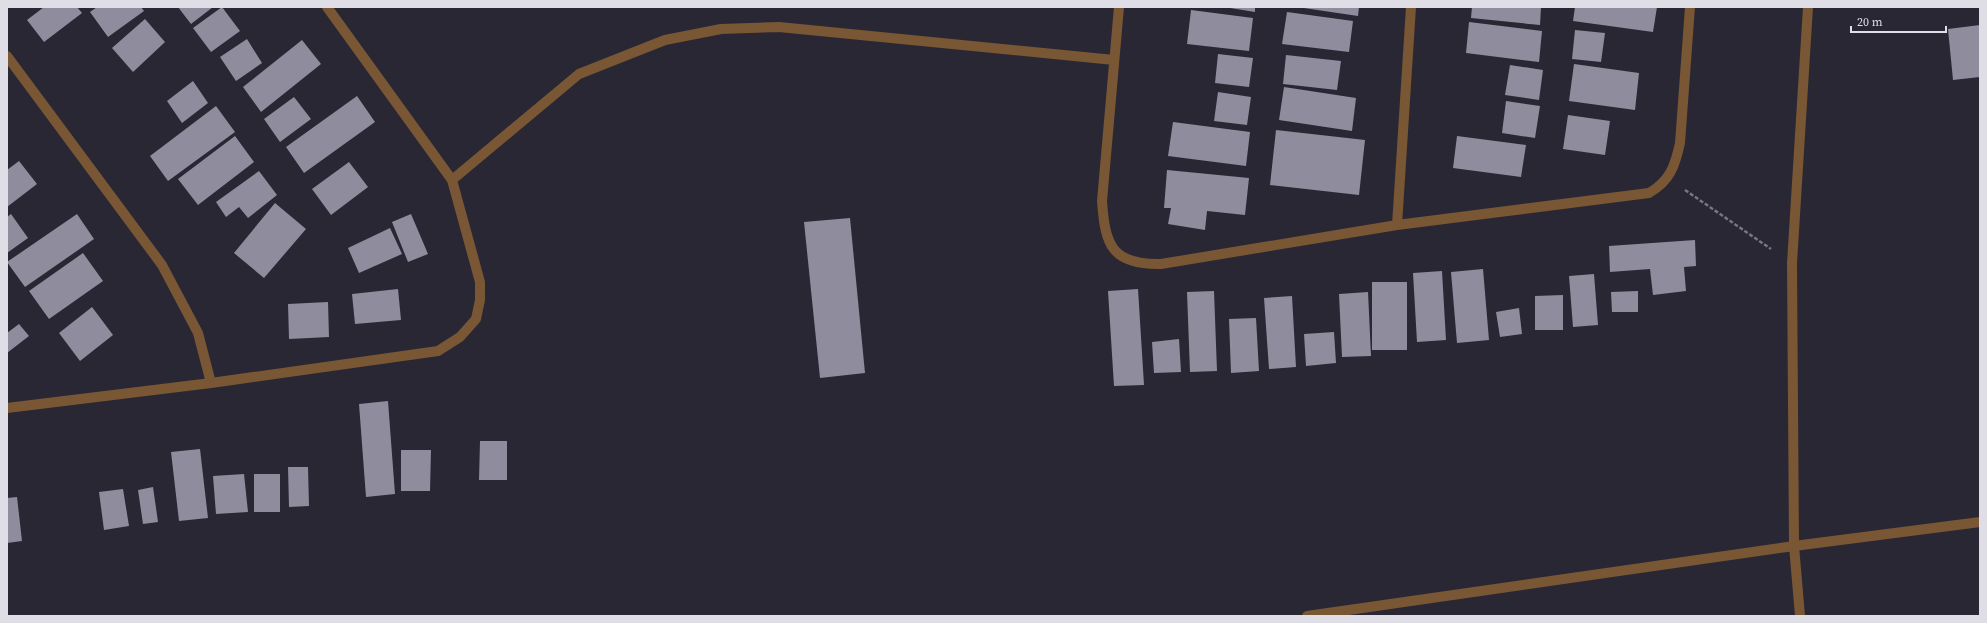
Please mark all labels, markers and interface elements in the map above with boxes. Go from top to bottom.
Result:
scale bar [1851,8,1946,34]
text: 20 m [1857,14,1883,30]

